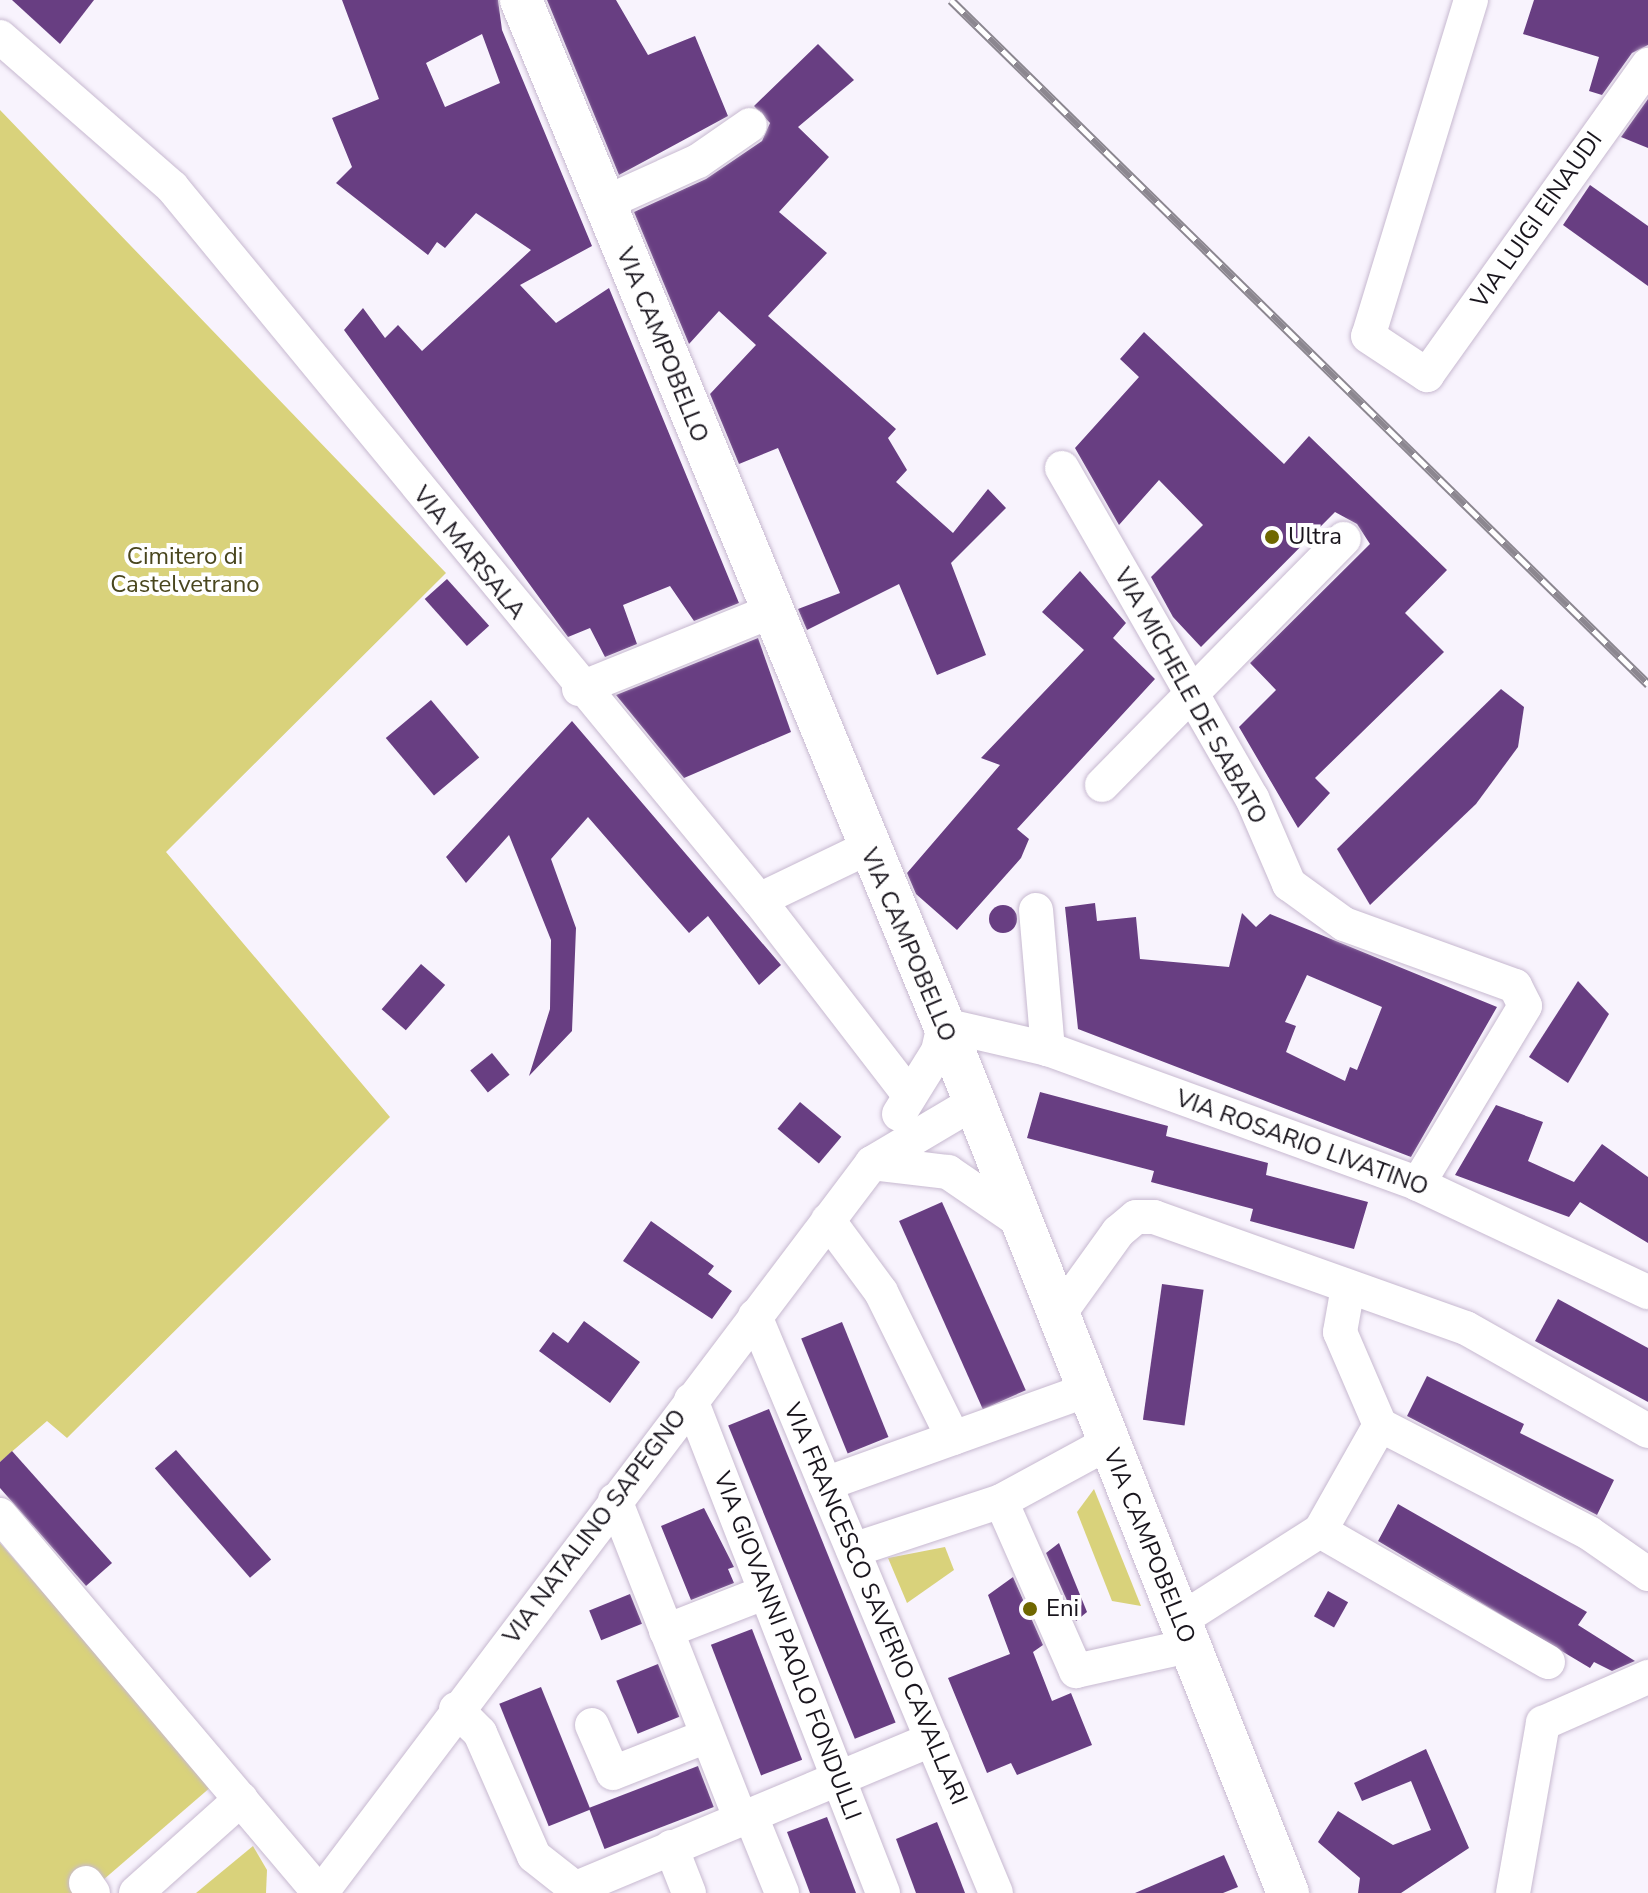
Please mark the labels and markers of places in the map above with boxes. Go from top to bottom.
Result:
place label: Ultra [1288,523,1342,551]
marker: Ultra [1263,528,1281,546]
place label: Eni [1046,1595,1079,1623]
marker: Eni [1021,1600,1039,1618]

